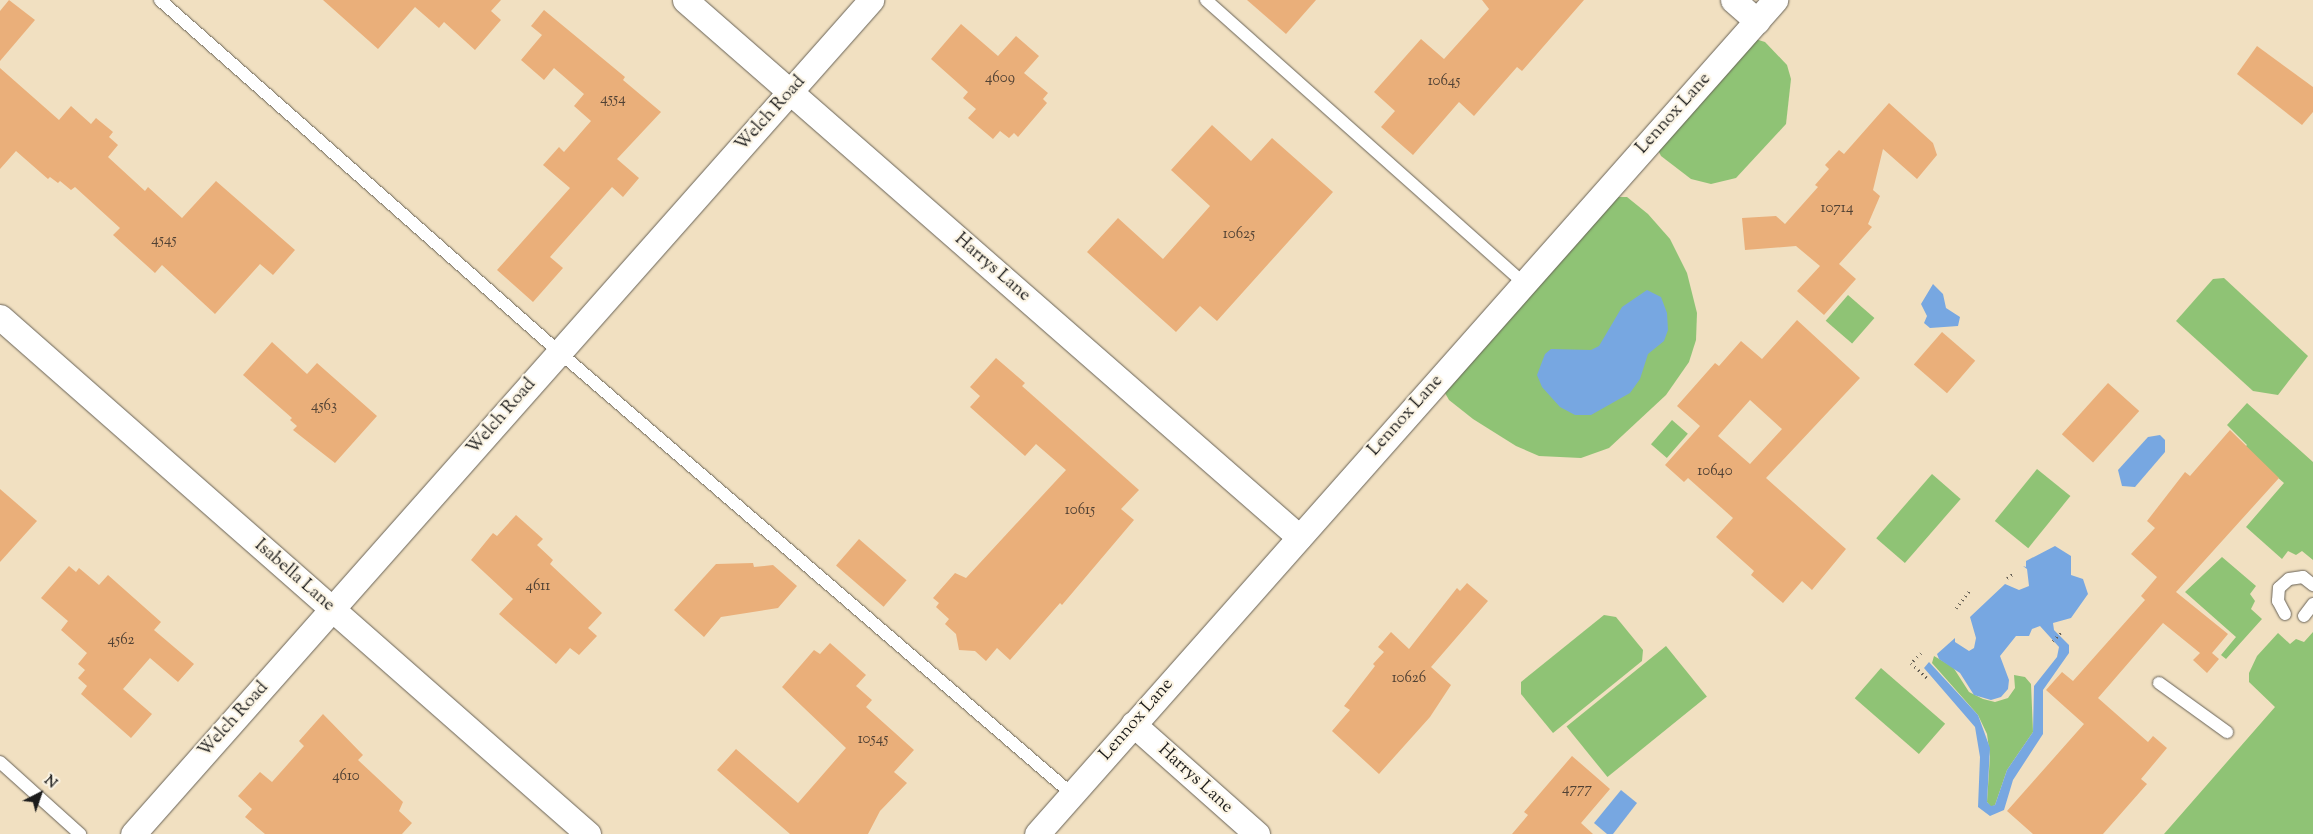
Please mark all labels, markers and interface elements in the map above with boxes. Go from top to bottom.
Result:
street label: Lennox Lane [1632,69,1716,159]
house number: 4609 [985,70,1015,88]
street label: Welch Road [731,72,811,156]
house number: 10645 [1428,73,1460,91]
house number: 4554 [600,91,626,109]
house number: 10714 [1820,200,1854,218]
house number: 10625 [1223,226,1255,244]
street label: Harrys Lane [950,229,1034,307]
house number: 4545 [151,232,177,250]
street label: Lennox Lane [1364,371,1448,461]
street label: Welch Road [463,374,541,460]
house number: 4563 [311,398,337,416]
house number: 10640 [1697,463,1733,481]
house number: 10615 [1065,502,1095,520]
street label: Isabella Lane [249,535,339,617]
house number: 4611 [526,578,550,596]
house number: 4562 [107,632,135,650]
house number: 10626 [1392,670,1426,688]
street label: Lennox Lane [1095,675,1179,765]
street label: Welch Road [194,678,274,762]
house number: 10545 [858,731,888,749]
street label: Harrys Lane [1153,740,1237,818]
house number: 4610 [332,768,360,786]
north arrow [15,769,65,819]
text: N [39,771,61,794]
house number: 4777 [1562,781,1592,799]

